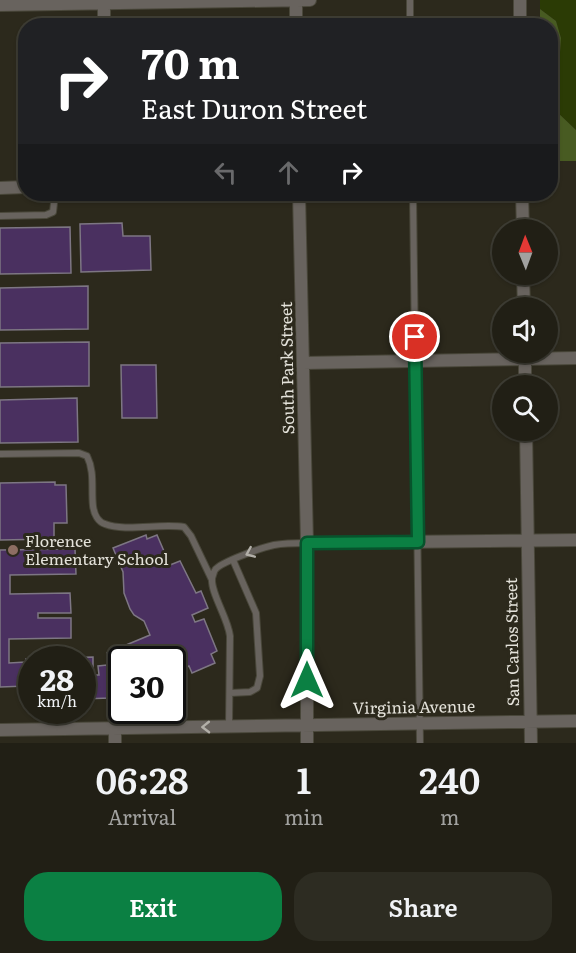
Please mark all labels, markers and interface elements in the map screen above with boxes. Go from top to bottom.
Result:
text: 70 m [141,30,240,92]
icon: right [42,42,120,120]
text: East Duron Street [141,87,367,127]
icon: left [209,156,242,189]
icon: ahead [272,156,305,189]
icon: right [335,156,368,189]
north arrow [492,219,558,285]
map controls [492,219,558,441]
button: sound [492,297,558,363]
street label: South Park Street [273,301,299,435]
pin [389,311,440,362]
icon: arrive [398,320,431,353]
button: search [492,375,558,441]
place label: Florence Elementary School [25,528,169,570]
marker: Florence Elementary School [6,543,20,557]
one-way arrow [246,546,257,558]
street label: San Carlos Street [498,577,524,707]
speed limit sign: 30 [108,646,186,724]
position arrow [275,648,339,712]
text: 28 [40,656,74,700]
text: km/h [37,689,77,712]
street label: Virginia Avenue [352,693,476,719]
one-way arrow [202,721,211,733]
text: 06:28 [96,752,189,805]
text: 1 [296,752,311,805]
text: 240 [419,752,480,805]
text: Arrival [108,801,176,831]
text: min [284,801,323,831]
text: m [440,801,459,831]
button: Exit [24,872,282,941]
button: Share [294,872,552,941]

